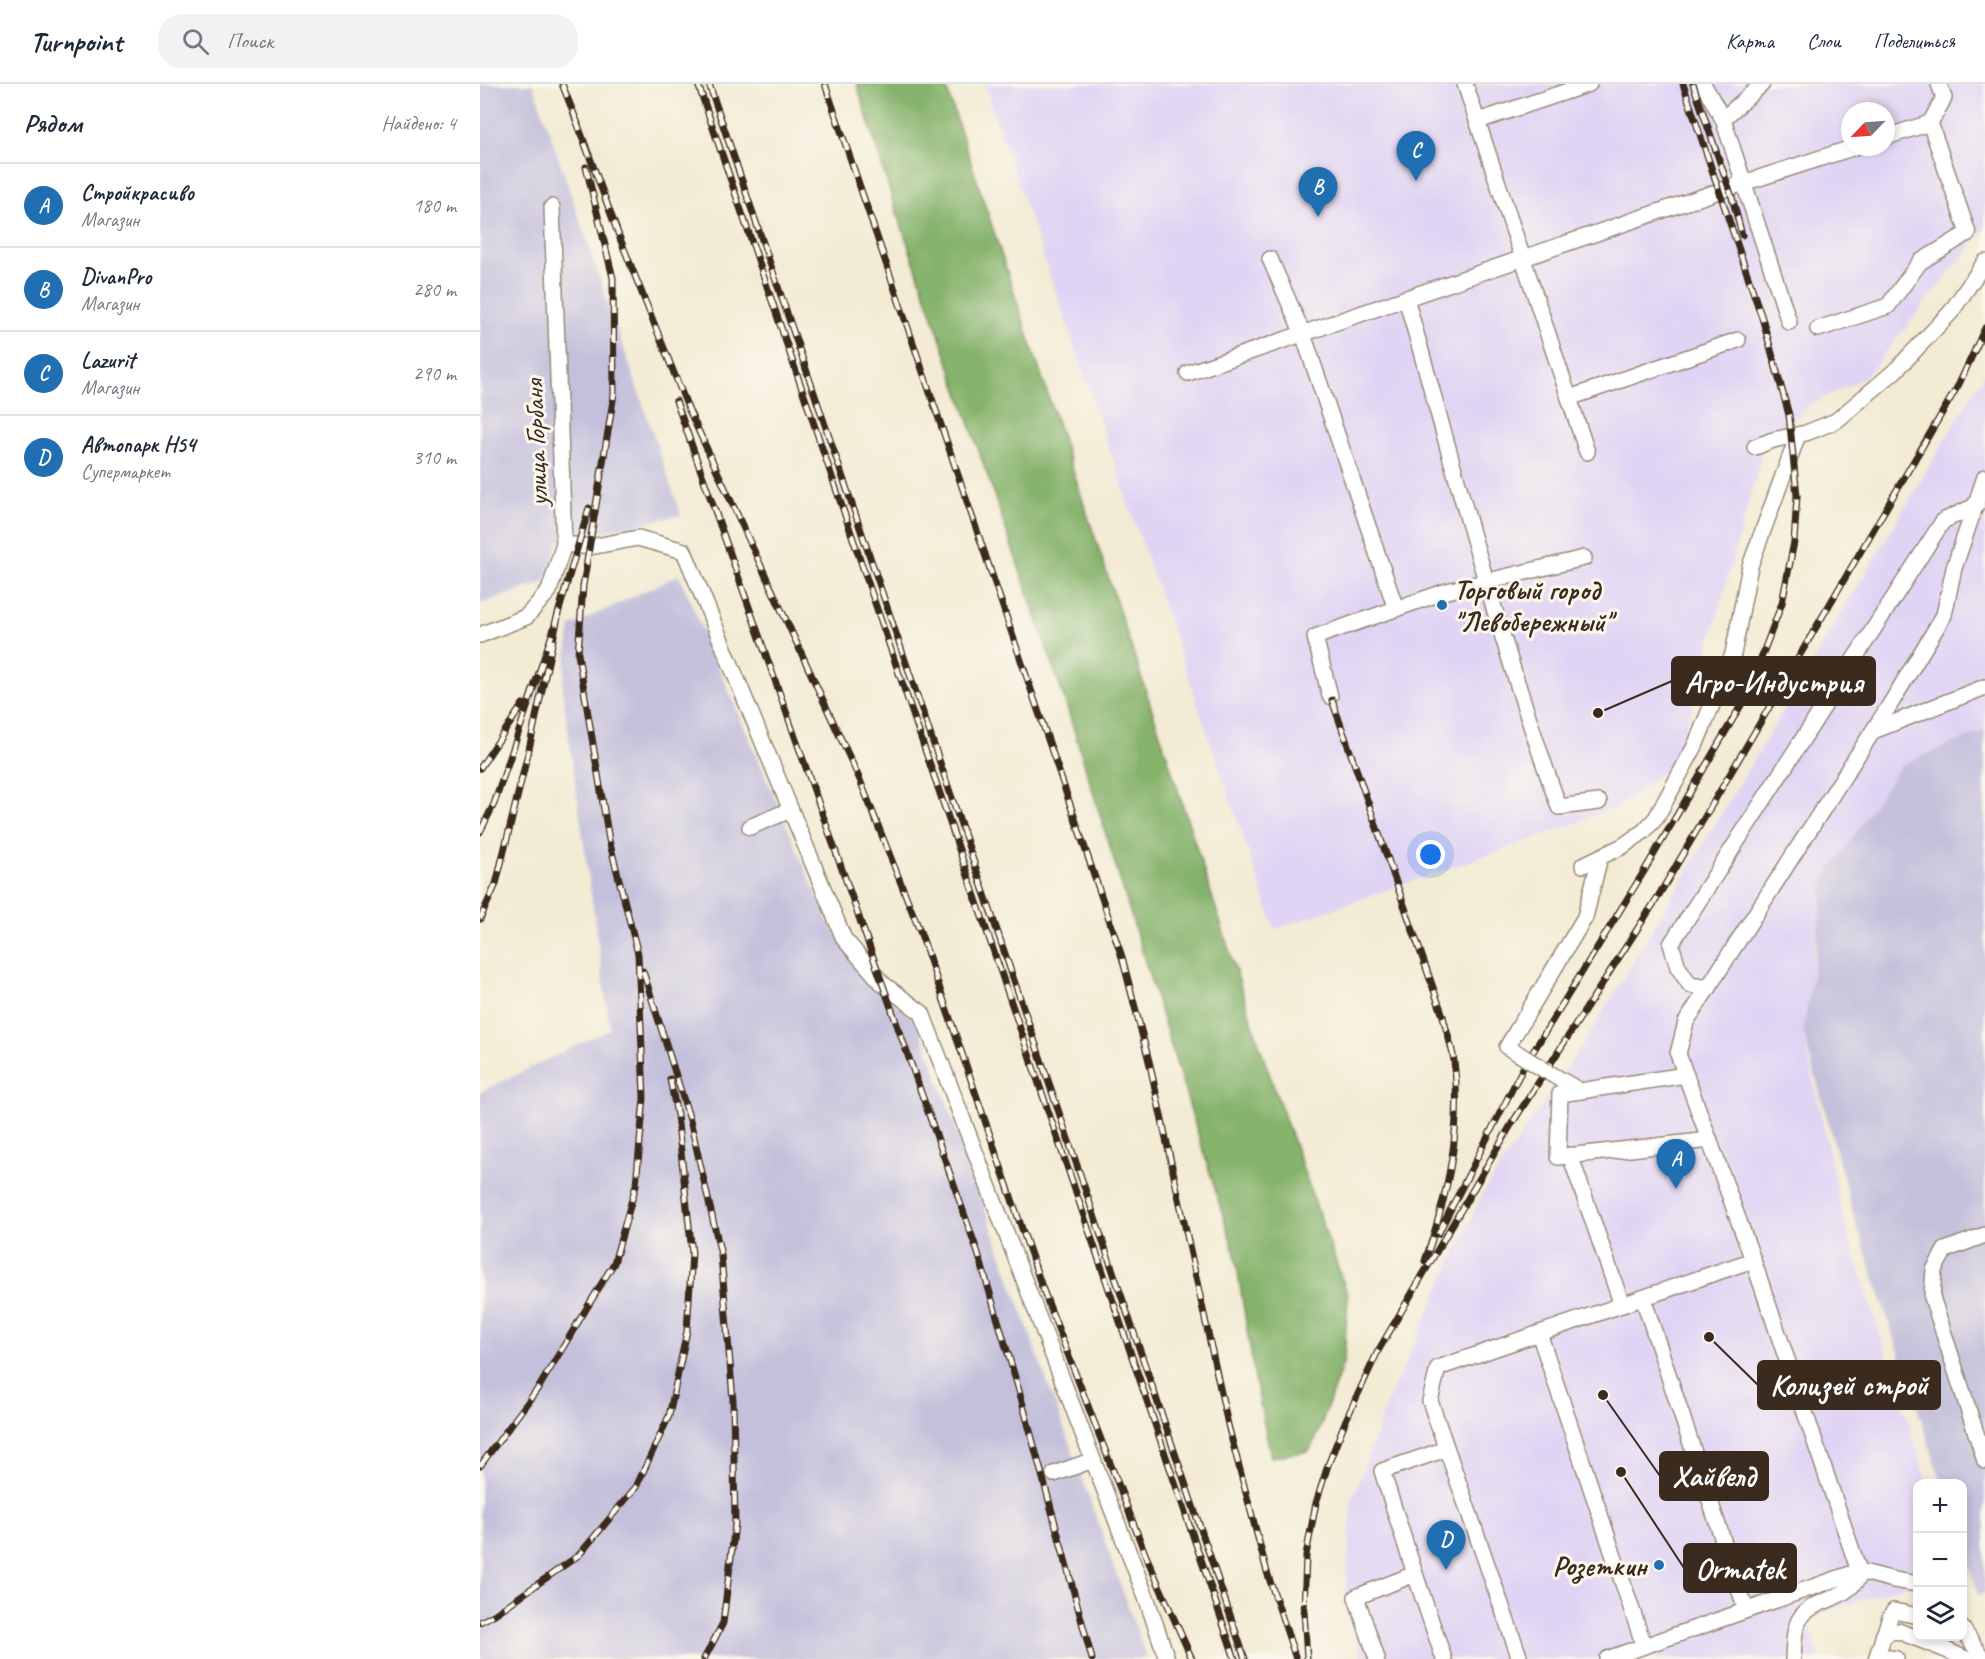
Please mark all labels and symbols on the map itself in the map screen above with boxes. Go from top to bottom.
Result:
north arrow [1841,102,1895,156]
pin: C [1396,132,1436,181]
pin: B [1298,168,1338,217]
street label: улица Горбаня [516,377,555,509]
place label: Торговый город "Левобережный" [1454,572,1618,639]
marker: Торговый город "Левобережный" [1435,598,1449,612]
callout: Агро-Индустрия [1672,657,1875,705]
text: Агро-Индустрия [1685,663,1865,701]
your location [1416,840,1445,869]
pin: A [1656,1140,1696,1189]
callout: Колизей строй [1758,1361,1940,1409]
text: Колизей строй [1770,1366,1930,1405]
callout: Хайвелд [1660,1452,1768,1500]
text: Хайвелд [1672,1457,1759,1495]
pin: D [1426,1520,1466,1570]
callout: Ormatek [1684,1544,1796,1592]
place label: Розеткин [1553,1548,1649,1584]
text: Ormatek [1696,1550,1787,1588]
marker: Розеткин [1652,1558,1666,1572]

